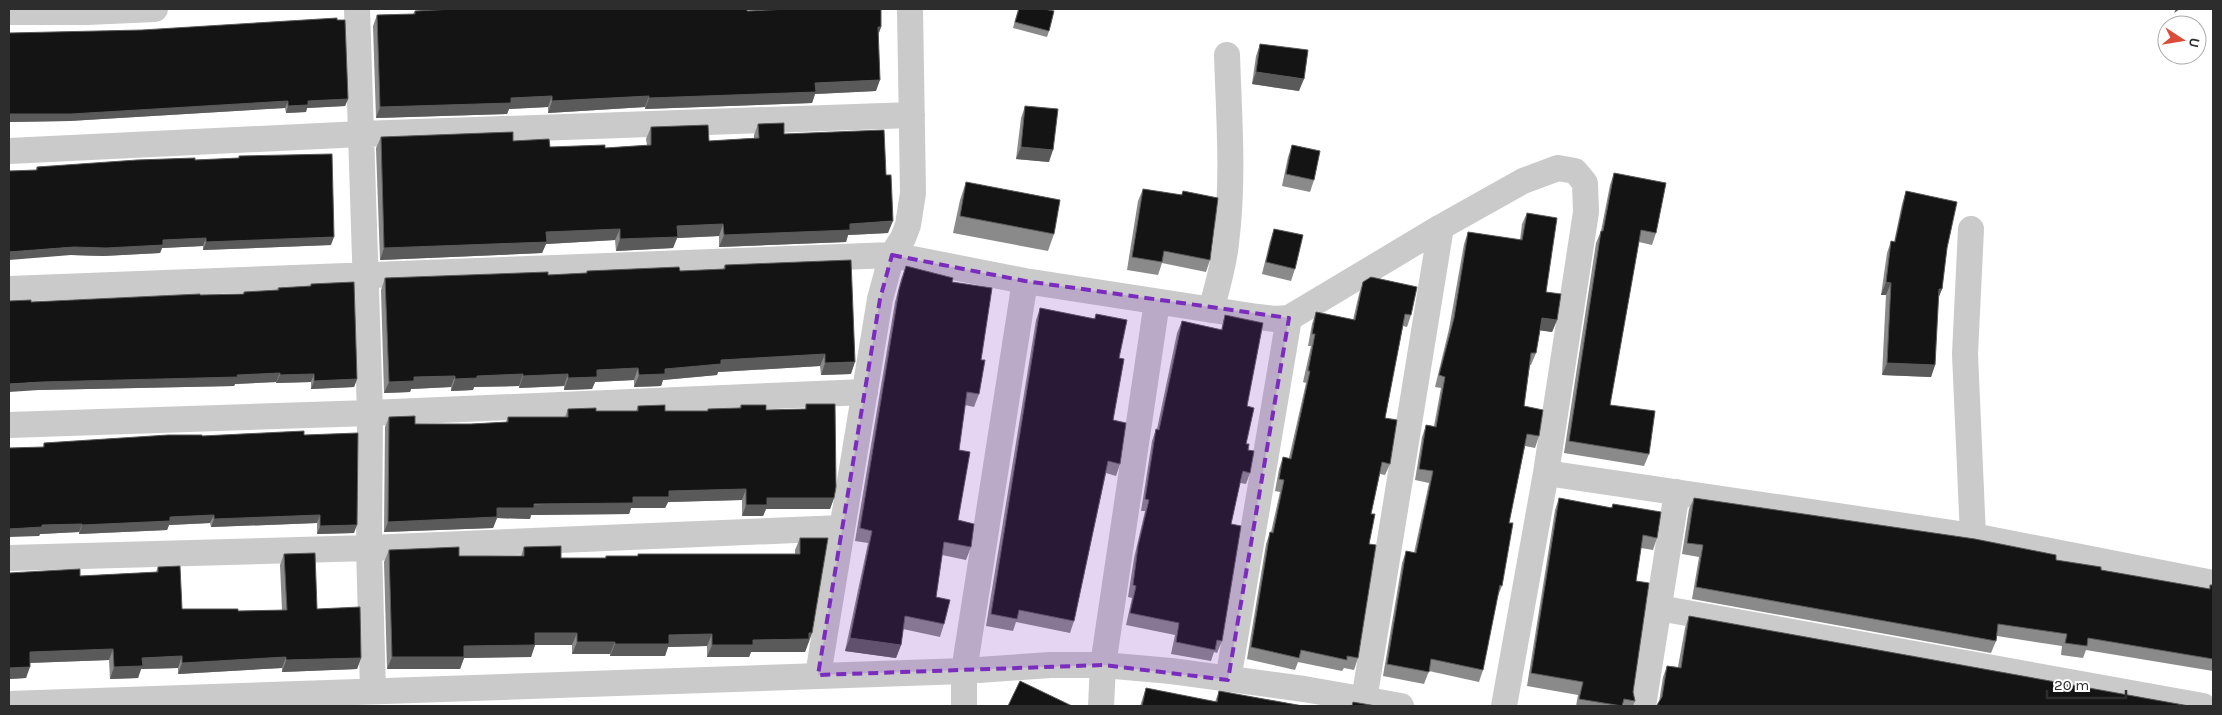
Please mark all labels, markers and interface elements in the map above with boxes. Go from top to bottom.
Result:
north arrow [2157,15,2207,65]
text: U [2185,36,2204,49]
scale bar [2047,668,2126,700]
text: 20 m [2054,676,2089,694]

